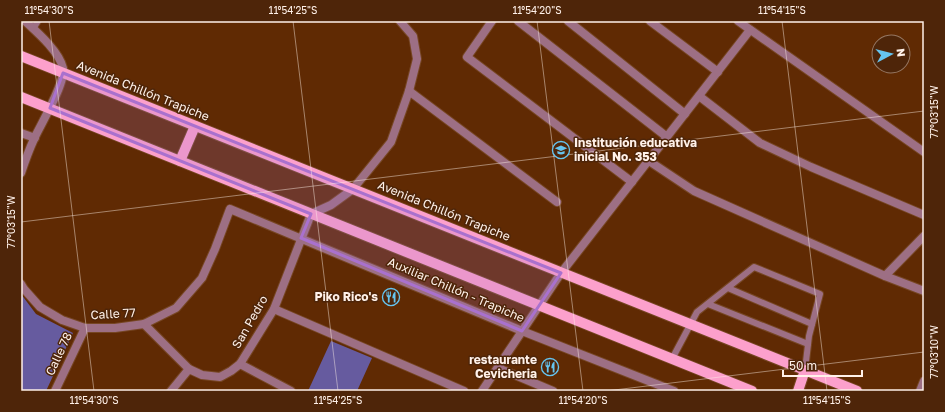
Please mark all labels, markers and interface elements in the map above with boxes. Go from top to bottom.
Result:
text: 11°54'30"S [24,4,74,16]
text: 11°54'25"S [269,4,317,16]
text: 11°54'20"S [512,4,562,16]
text: 11°54'15"S [758,4,806,16]
north arrow [871,34,911,74]
text: N [894,48,908,58]
street label: Avenida Chillón Trapiche [75,57,212,124]
text: 77°03'15"W [928,85,940,139]
place label: Institución educativa inicial No. 353 [574,135,697,164]
school or university icon: Institución educativa inicial No. 353 [551,140,571,160]
street label: Avenida Chillón Trapiche [376,177,513,244]
text: 77°03'15"W [5,195,17,249]
street label: Auxiliar Chillón - Trapiche [386,254,527,325]
restaurant icon: Piko Rico's [381,287,401,307]
place label: Piko Rico's [315,289,378,304]
street label: San Pedro [228,293,271,351]
street label: Calle 77 [90,305,136,322]
text: 77°03'10"W [928,325,940,379]
street label: Calle 78 [42,330,75,378]
place label: restaurante Cevicheria [469,352,537,381]
scale bar [783,352,862,378]
restaurant icon: restaurante Cevicheria [540,357,560,377]
text: 50 m [789,358,817,373]
text: 11°54'30"S [69,394,119,406]
text: 11°54'25"S [314,394,362,406]
text: 11°54'20"S [558,394,608,406]
text: 11°54'15"S [803,394,851,406]

